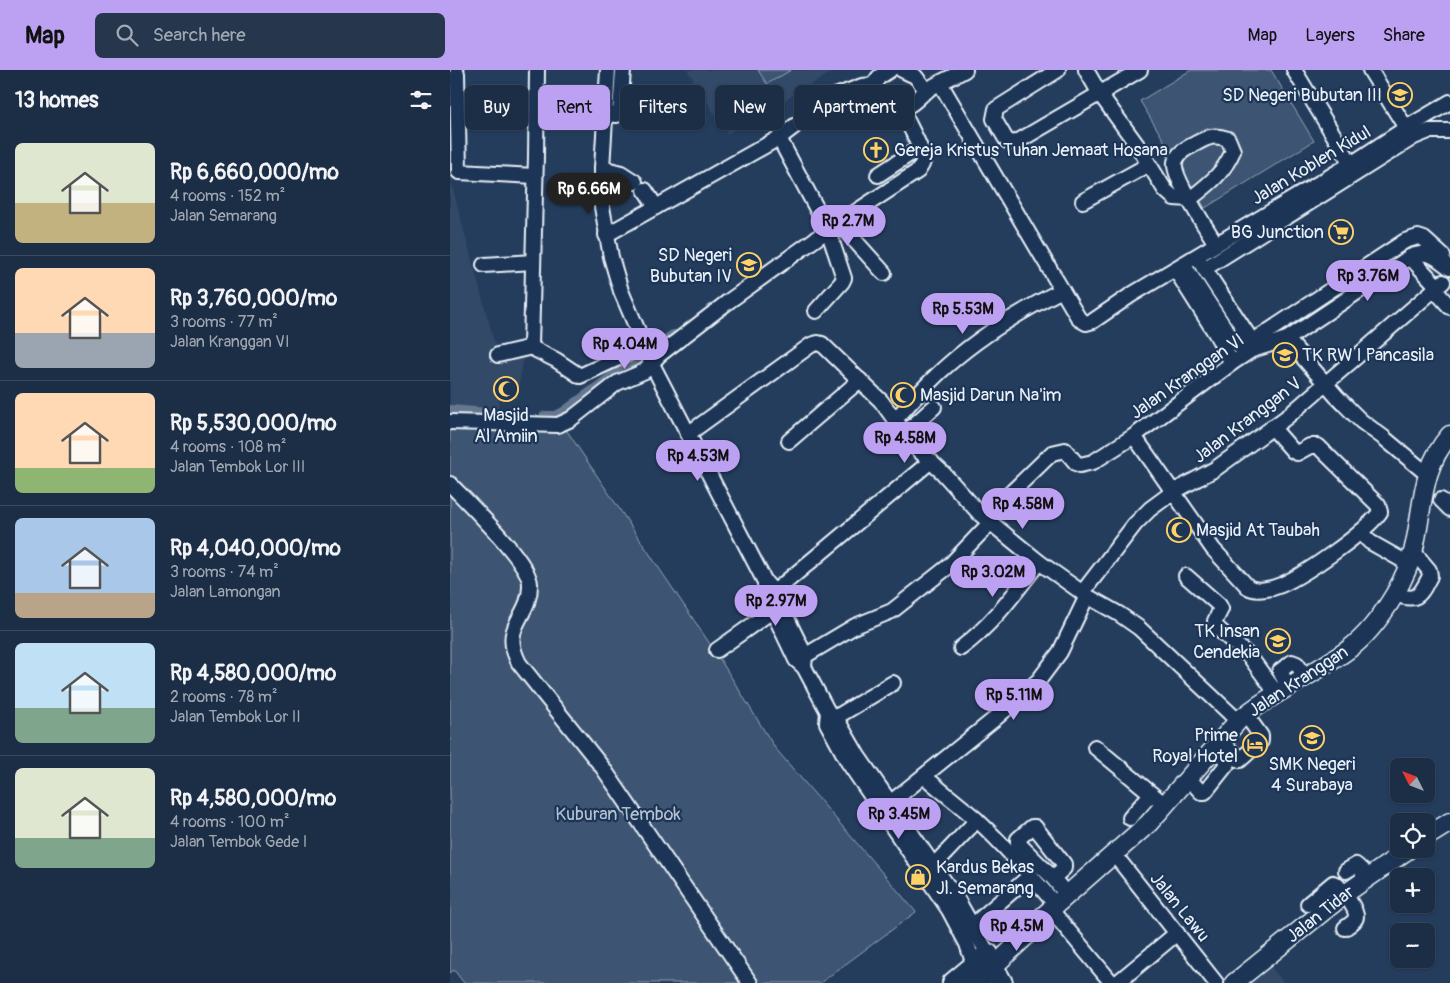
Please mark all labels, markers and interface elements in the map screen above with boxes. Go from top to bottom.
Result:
search box [95,13,445,58]
text: Map [25,21,65,50]
icon: search [113,21,141,49]
text: Search here [153,23,246,47]
text: Map [1248,24,1277,47]
text: Layers [1305,24,1355,47]
text: Share [1383,24,1425,47]
school or university icon: SD Negeri Bubutan III [1387,82,1413,108]
place label: SD Negeri Bubutan III [1222,84,1382,107]
chip: Buy [465,85,528,130]
chip: Rent [538,85,610,130]
chip: Filters [620,85,705,130]
chip: New [715,85,784,130]
chip: Apartment [794,85,914,130]
icon: filters [407,86,435,114]
text: 13 homes [15,87,98,114]
street label: Jalan Koblen Kidul [1247,121,1375,210]
church icon: Gereja Kristus Tuhan Jemaat Hosana [863,137,889,163]
place label: Gereja Kristus Tuhan Jemaat Hosana [894,139,1168,162]
text: Rp 6,660,000/mo [170,159,339,186]
icon: home [55,163,115,223]
pin: Rp 6.66M [537,172,641,215]
text: Rp 6.66M [557,179,621,199]
text: 4 rooms · 152 m² [170,186,285,206]
pin: Rp 2.7M [802,204,894,247]
text: Jalan Semarang [170,206,277,226]
text: Rp 2.7M [822,211,874,231]
supermarket icon: BG Junction [1328,219,1354,245]
place label: BG Junction [1231,221,1324,244]
place label: SD Negeri Bubutan IV [650,244,732,288]
school or university icon: SD Negeri Bubutan IV [736,252,762,278]
pin: Rp 3.76M [1316,260,1420,302]
text: Rp 3.76M [1337,266,1399,286]
text: Rp 3,760,000/mo [170,285,337,312]
icon: home [55,288,115,348]
pin: Rp 5.53M [911,292,1015,335]
text: Rp 5.53M [932,299,994,319]
text: 3 rooms · 77 m² [170,312,278,332]
pin: Rp 4.04M [573,328,677,370]
street label: Jalan Kranggan VI [1126,329,1248,423]
text: Jalan Kranggan VI [170,332,289,352]
text: Rp 4.04M [593,334,657,354]
school or university icon: TK RW I Pancasila [1272,342,1298,368]
place label: TK RW I Pancasila [1302,344,1434,367]
street label: Jalan Kranggan V [1189,372,1305,468]
mosque icon: Masjid Al Amiin [493,376,519,402]
mosque icon: Masjid Darun Na'im [890,382,916,408]
place label: Masjid Darun Na'im [920,384,1062,407]
place label: Masjid Al Amiin [474,404,538,448]
text: Rp 5,530,000/mo [170,410,337,437]
icon: home [55,413,115,473]
pin: Rp 4.58M [853,422,957,464]
text: Rp 4.58M [874,428,936,448]
text: 4 rooms · 108 m² [170,437,287,457]
pin: Rp 4.53M [646,440,750,482]
text: Rp 4.53M [667,446,729,466]
text: Jalan Tembok Lor III [170,457,305,477]
pin: Rp 4.58M [971,488,1075,530]
text: Rp 4.58M [992,494,1054,514]
mosque icon: Masjid At Taubah [1166,517,1192,543]
place label: Masjid At Taubah [1196,519,1320,542]
text: Rp 4,040,000/mo [170,535,341,562]
icon: home [55,538,115,598]
pin: Rp 3.02M [941,556,1045,598]
text: 3 rooms · 74 m² [170,562,279,582]
text: Rp 3.02M [961,562,1025,582]
text: Jalan Lamongan [170,582,281,602]
pin: Rp 2.97M [724,584,828,627]
text: Rp 2.97M [746,591,806,611]
place label: TK Insan Cendekia [1193,620,1260,664]
school or university icon: TK Insan Cendekia [1265,628,1291,654]
street label: Jalan Kranggan [1244,641,1353,722]
text: Rp 4,580,000/mo [170,660,336,687]
icon: home [55,663,115,723]
pin: Rp 5.11M [962,678,1066,721]
text: Rp 5.11M [986,685,1042,705]
text: 2 rooms · 78 m² [170,687,277,707]
text: Jalan Tembok Lor II [170,707,301,727]
place label: Prime Royal Hotel [1152,724,1238,768]
school or university icon: SMK Negeri 4 Surabaya [1299,725,1325,751]
hotel icon: Prime Royal Hotel [1242,732,1268,758]
place label: SMK Negeri 4 Surabaya [1269,753,1355,797]
north arrow [1390,758,1435,802]
map controls [1390,758,1435,968]
text: Rp 4,580,000/mo [170,785,336,812]
icon: home [55,788,115,848]
pin: Rp 3.45M [847,798,951,840]
park label: Kuburan Tembok [555,803,681,826]
text: Rp 3.45M [868,804,930,824]
text: 4 rooms · 100 m² [170,812,289,832]
button: locate [1390,813,1435,858]
text: Jalan Tembok Gede I [170,832,307,852]
place label: Kardus Bekas Jl. Semarang [936,856,1034,900]
shop icon: Kardus Bekas Jl. Semarang [905,864,931,890]
street label: Jalan Lawu [1145,868,1215,947]
button: + [1390,868,1435,913]
street label: Jalan Tidar [1282,880,1359,948]
pin: Rp 4.5M [971,910,1063,952]
text: Rp 4.5M [990,916,1044,936]
button: − [1390,923,1435,968]

